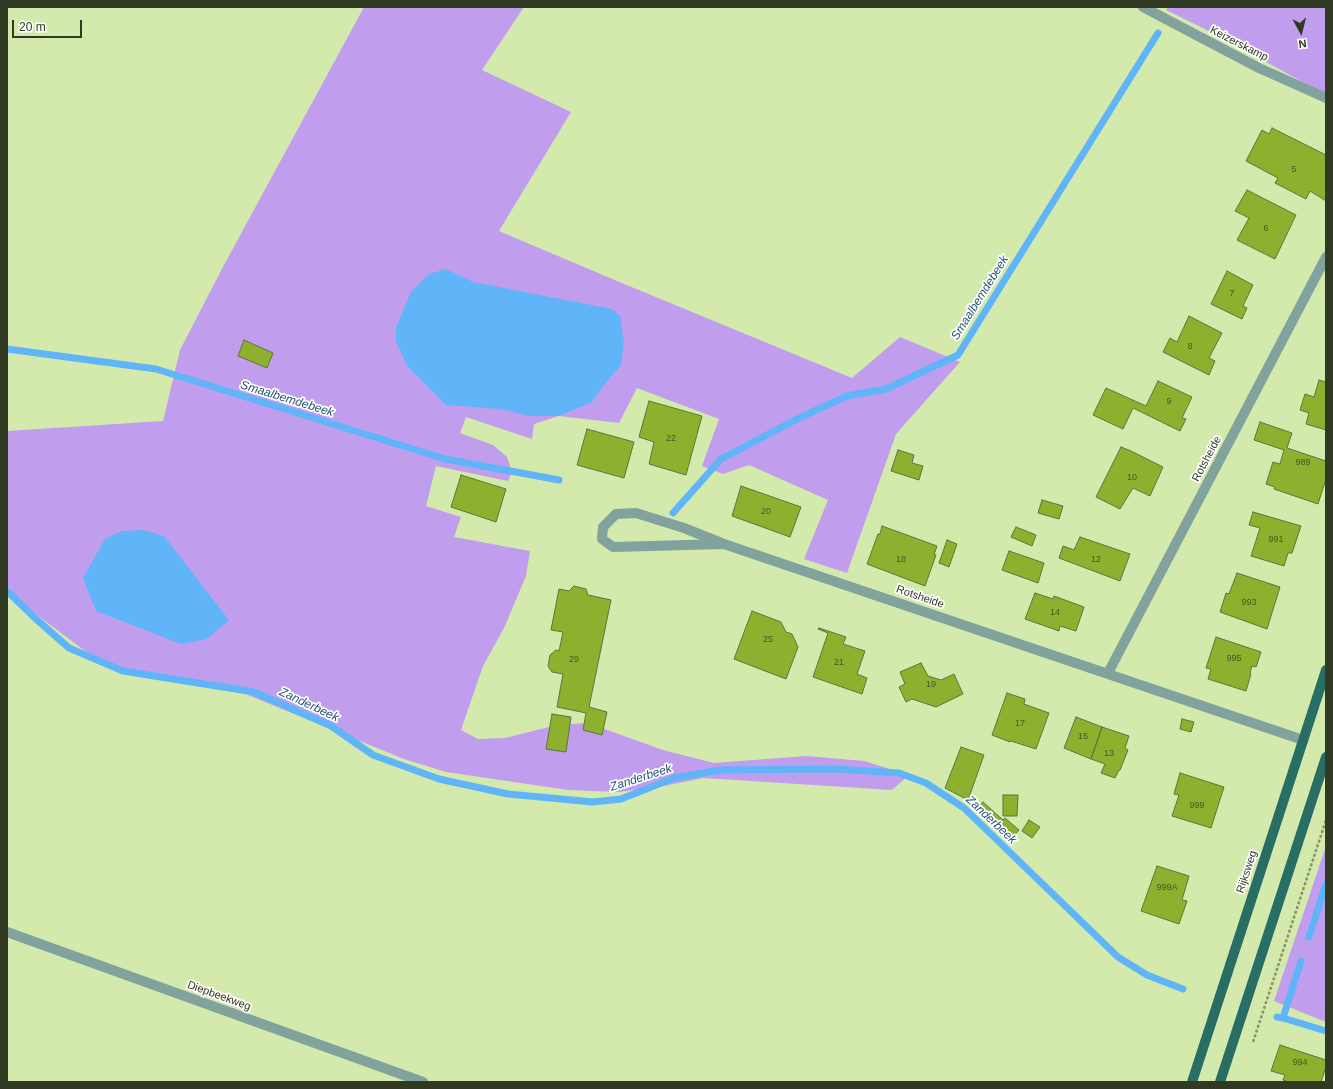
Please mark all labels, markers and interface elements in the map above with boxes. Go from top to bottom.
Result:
scale bar [14,12,84,38]
north arrow [1281,12,1321,52]
text: 20 m [19,20,46,34]
street label: Keizerskamp [1208,24,1270,64]
text: N [1298,37,1307,50]
house number: 5 [1291,165,1297,175]
house number: 6 [1263,224,1269,234]
water label: Smaalbemdebeek [948,253,1012,343]
house number: 7 [1229,289,1235,299]
house number: 8 [1187,342,1193,352]
water label: Smaalbemdebeek [239,378,335,420]
house number: 9 [1166,397,1172,407]
house number: 22 [666,434,676,444]
street label: Rotsheide [1190,434,1224,484]
house number: 989 [1295,458,1311,468]
house number: 10 [1127,473,1137,483]
house number: 20 [761,507,771,517]
house number: 991 [1268,535,1284,545]
house number: 18 [896,555,906,565]
house number: 12 [1091,555,1101,565]
street label: Rotsheide [894,583,946,611]
house number: 993 [1241,598,1257,608]
house number: 14 [1050,608,1060,618]
house number: 25 [763,635,773,645]
house number: 995 [1226,654,1242,664]
house number: 29 [569,655,579,665]
house number: 21 [834,658,844,668]
house number: 19 [926,680,936,690]
water label: Zanderbeek [277,685,341,725]
house number: 17 [1015,719,1025,729]
house number: 15 [1078,732,1088,742]
house number: 13 [1104,749,1114,759]
water label: Zanderbeek [608,761,674,795]
water label: Zanderbeek [963,793,1019,847]
house number: 999 [1189,801,1205,811]
street label: Rijksweg [1234,849,1260,895]
house number: 999A [1156,883,1178,893]
street label: Diepbeekweg [185,978,253,1014]
house number: 994 [1292,1058,1308,1068]

